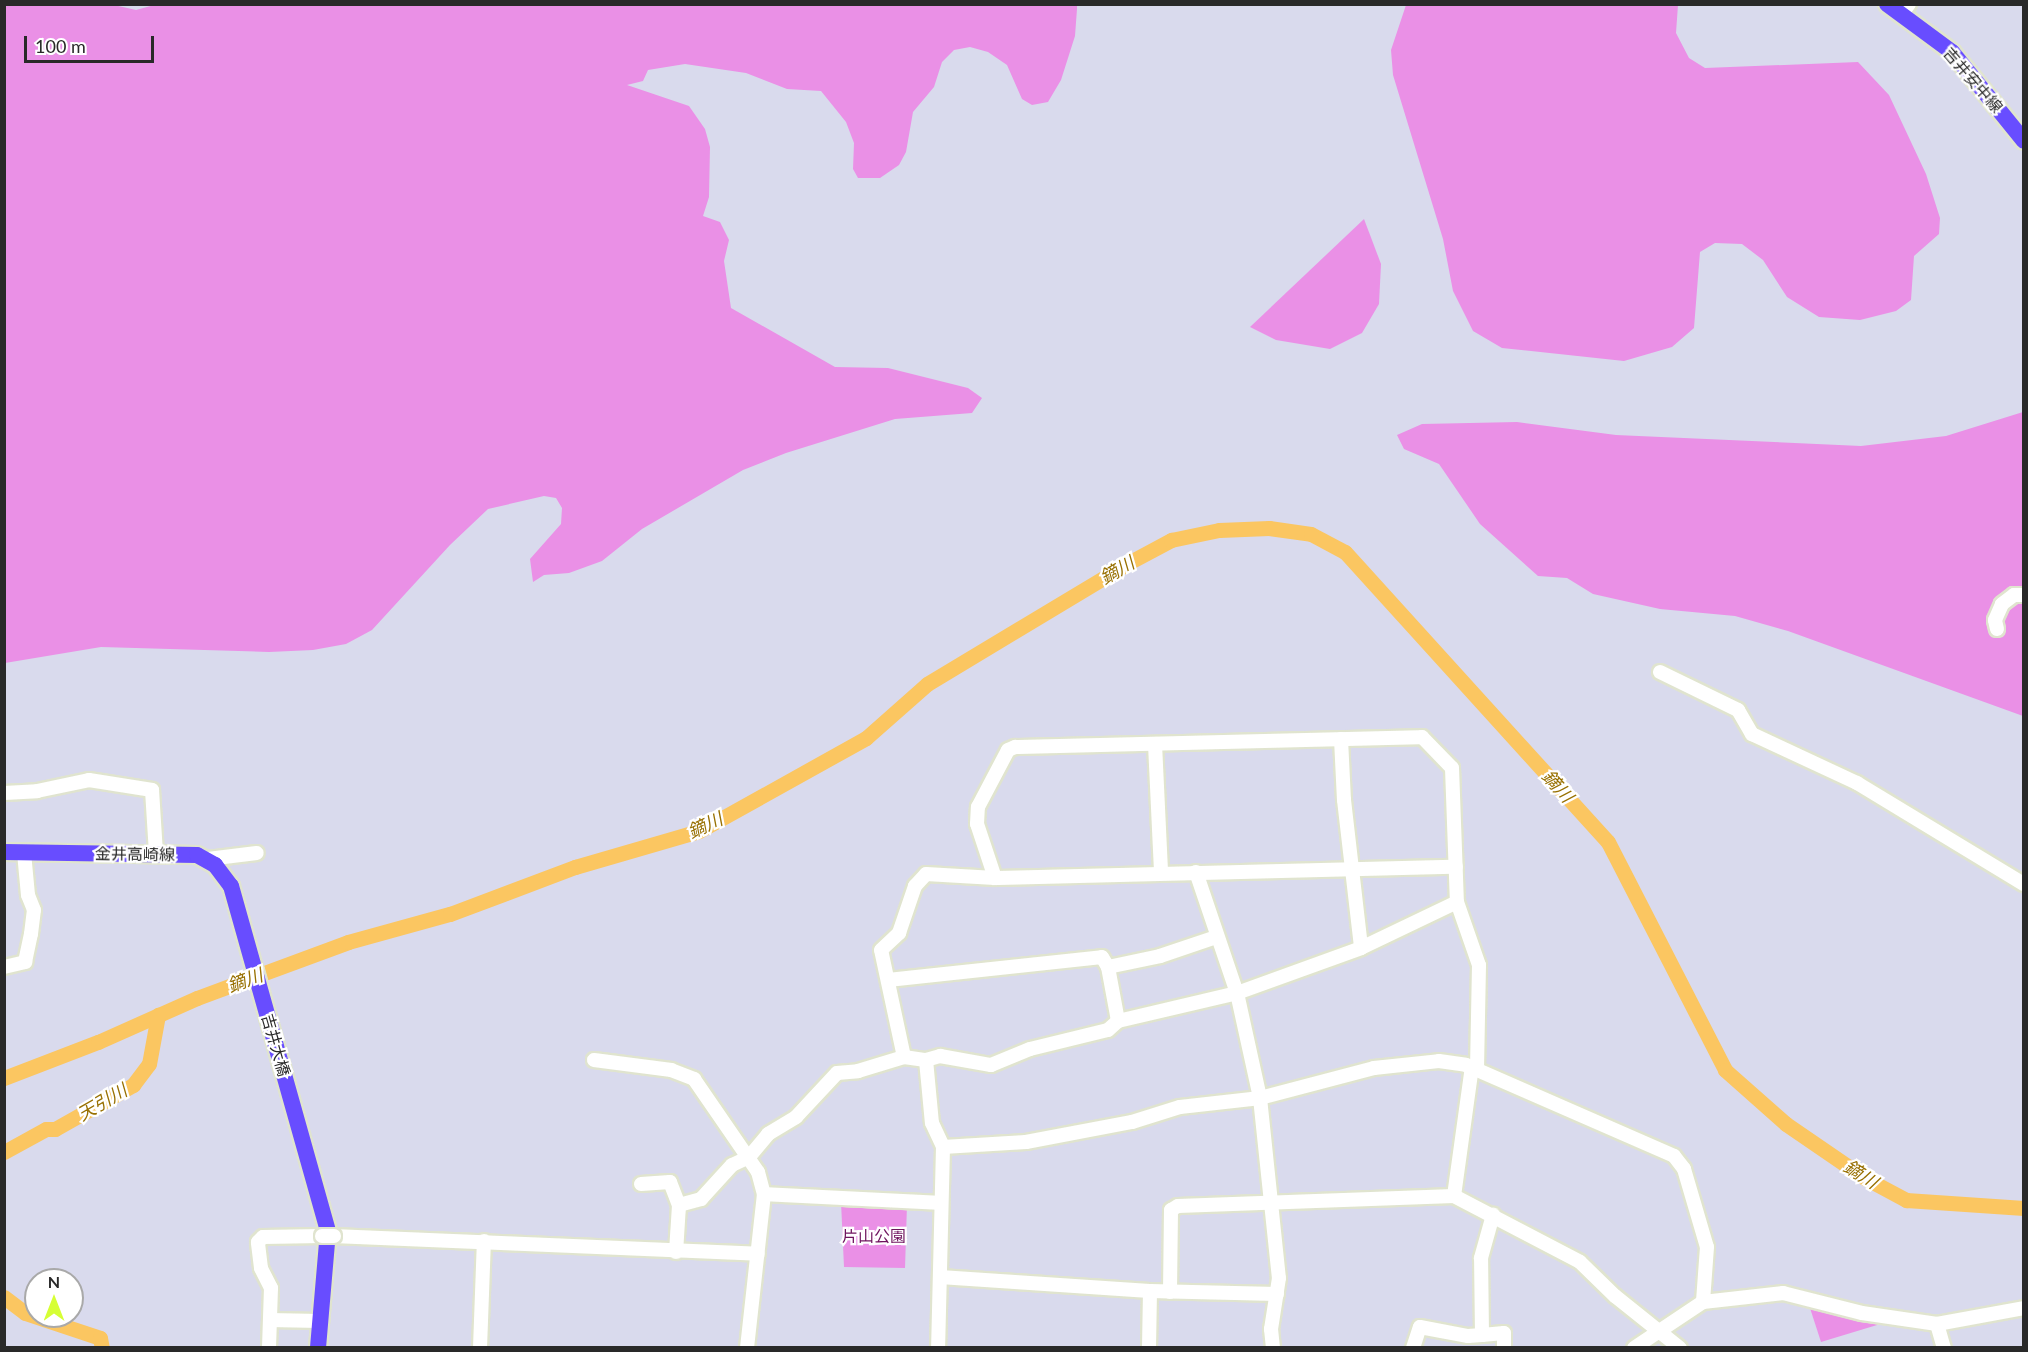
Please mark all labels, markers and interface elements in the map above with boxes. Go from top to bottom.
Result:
scale bar [27,24,158,62]
text: 100 m [35,35,86,57]
street label: 吉井安中線 [1940,44,2006,116]
water label: 鏑川 [1096,552,1138,588]
water label: 鏑川 [1538,765,1578,807]
water label: 鏑川 [684,808,726,842]
street label: 金井高崎線 [95,844,175,864]
water label: 鏑川 [224,964,266,996]
street label: 吉井大橋 [258,1012,294,1078]
water label: 天引川 [73,1079,131,1125]
water label: 鏑川 [1840,1155,1882,1193]
park label: 片山公園 [842,1226,906,1246]
north arrow [24,1268,84,1328]
text: N [48,1272,60,1291]

